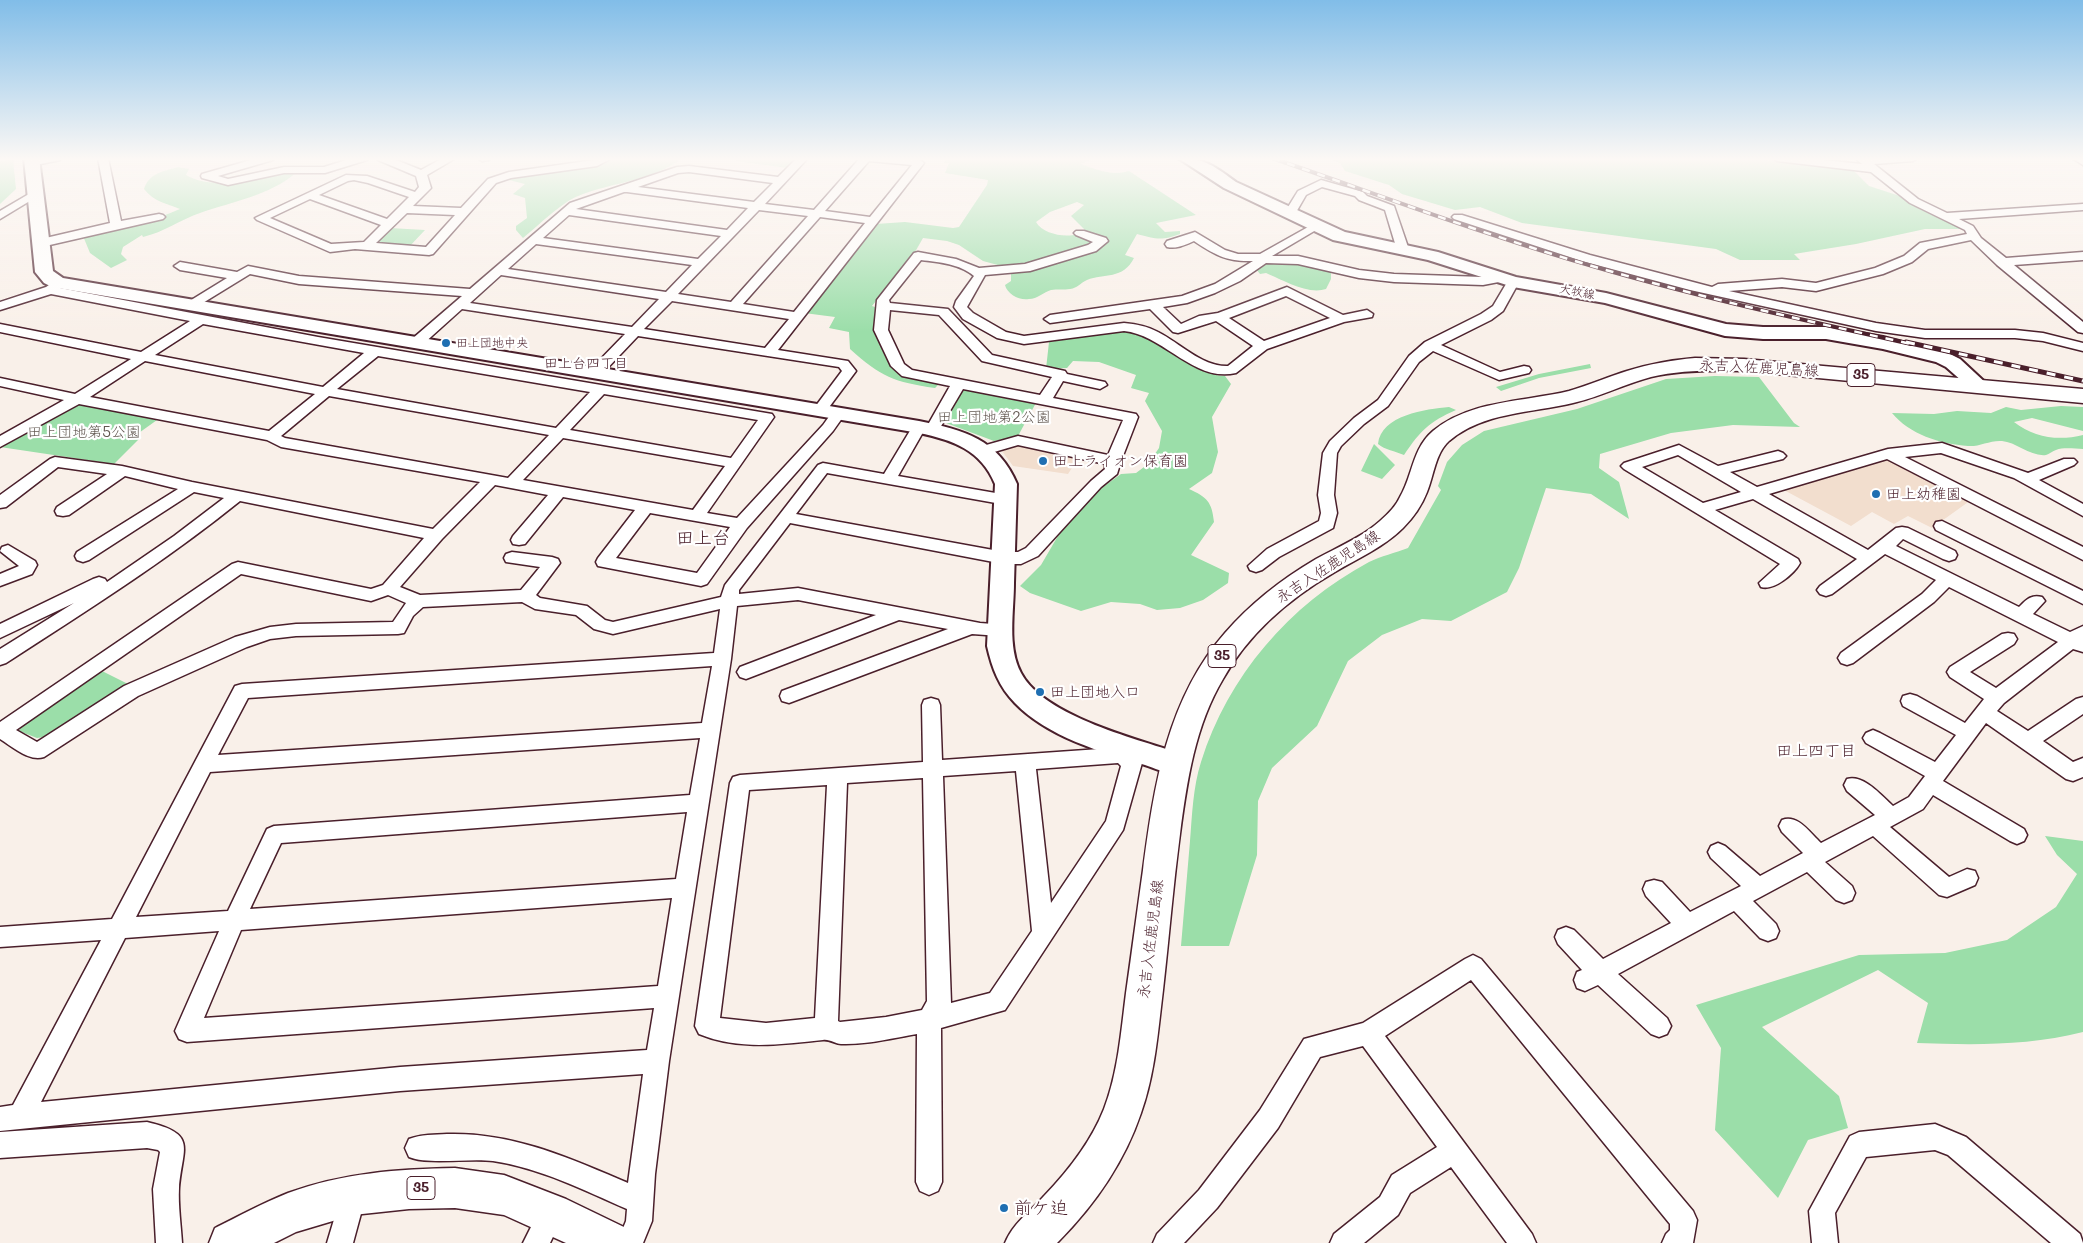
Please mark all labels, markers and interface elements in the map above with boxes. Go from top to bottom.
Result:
street label: 大牧線 [1558,281,1596,303]
place label: 田上団地中央 [456,336,528,350]
marker: 田上団地中央 [440,337,452,349]
district label: 田上台四丁目 [544,356,628,372]
street label: 永吉入佐鹿児島線 [1699,356,1819,380]
road number: 35 [1847,364,1875,386]
park label: 田上団地第2公園 [937,408,1051,426]
park label: 田上団地第5公園 [27,423,141,441]
place label: 田上ライオン保育園 [1053,452,1188,470]
marker: 田上ライオン保育園 [1037,455,1049,467]
place label: 田上幼稚園 [1886,485,1961,503]
marker: 田上幼稚園 [1870,488,1882,500]
district label: 田上台 [676,527,730,549]
street label: 永吉入佐鹿児島線 [1273,527,1383,607]
road number: 35 [1208,644,1236,668]
place label: 田上団地入口 [1050,683,1140,701]
marker: 田上団地入口 [1034,686,1046,698]
district label: 田上四丁目 [1776,741,1856,761]
street label: 永吉入佐鹿児島線 [1135,878,1167,1000]
road number: 35 [407,1176,435,1200]
place label: 前ケ迫 [1014,1197,1068,1219]
marker: 前ケ迫 [998,1202,1010,1214]

